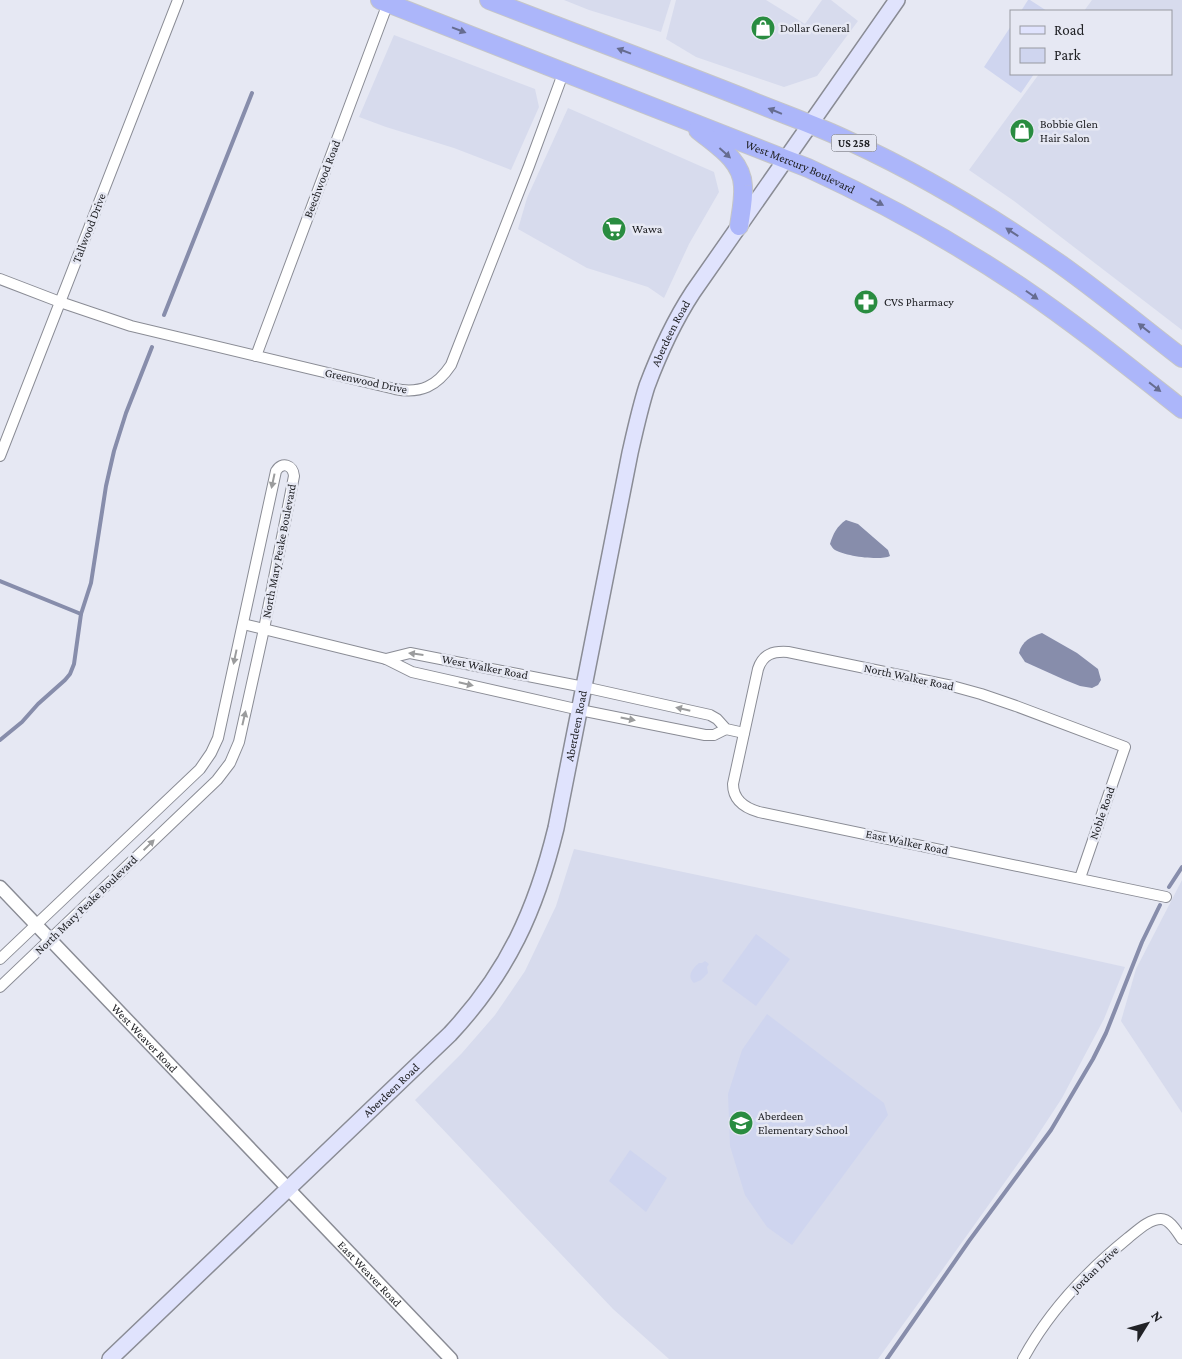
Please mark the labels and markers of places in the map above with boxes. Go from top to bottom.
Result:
shop icon: Dollar General [750,15,776,41]
place label: Dollar General [780,21,850,35]
place label: Bobbie Glen Hair Salon [1040,117,1099,145]
shop icon: Bobbie Glen Hair Salon [1009,118,1035,144]
supermarket icon: Wawa [601,216,627,242]
place label: Wawa [632,222,663,236]
pharmacy icon: CVS Pharmacy [853,289,879,315]
place label: CVS Pharmacy [884,295,954,309]
place label: Aberdeen Elementary School [758,1109,848,1137]
school or university icon: Aberdeen Elementary School [728,1110,754,1136]

